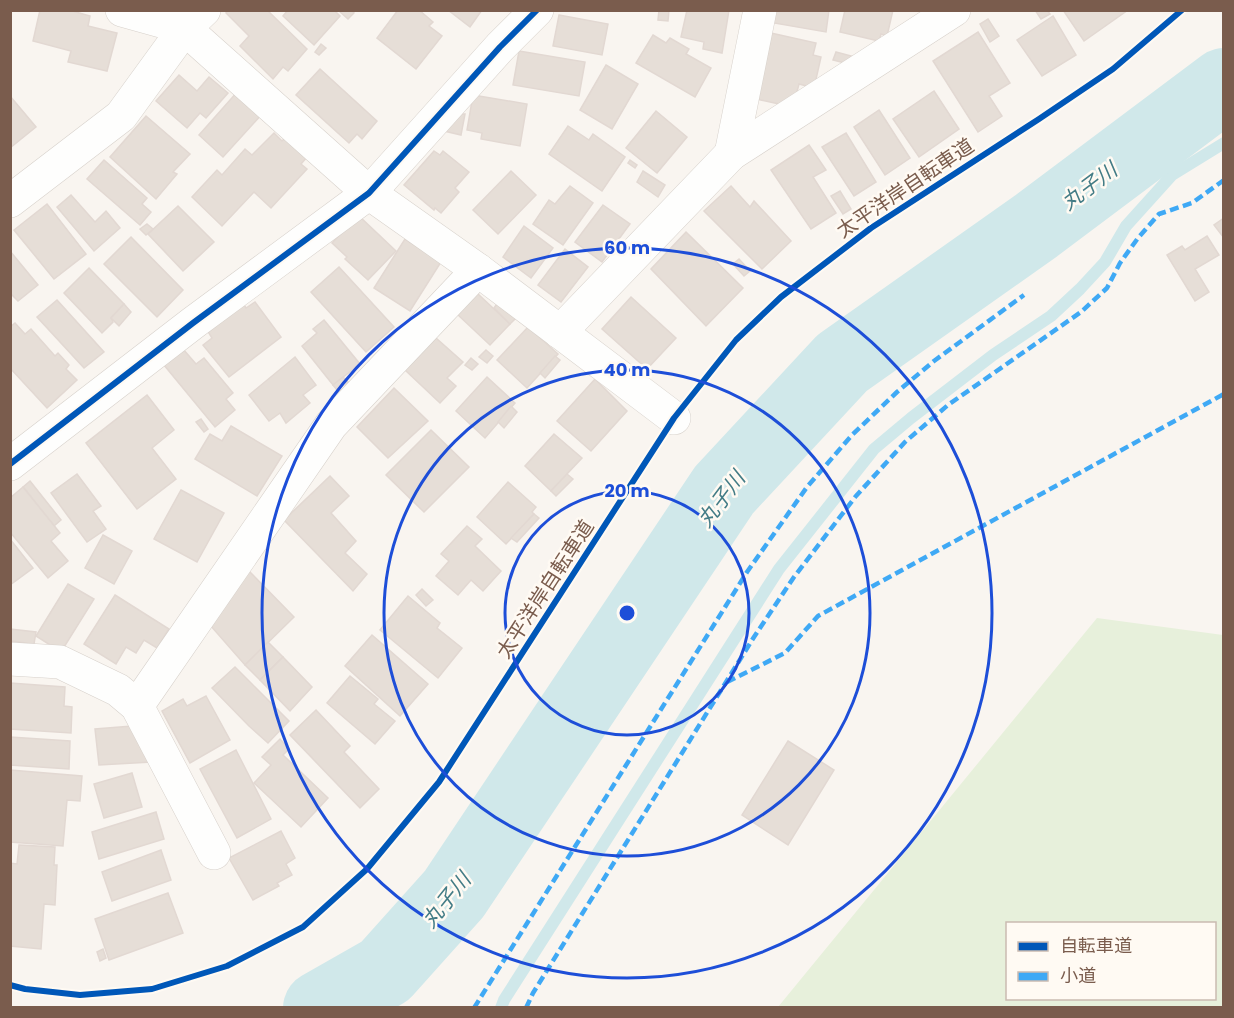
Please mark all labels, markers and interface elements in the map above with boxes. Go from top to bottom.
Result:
street label: 太平洋岸自転車道 [831,132,979,244]
water label: 丸子川 [1055,154,1124,217]
text: 60 m [604,235,650,260]
text: 40 m [604,357,650,382]
water label: 丸子川 [690,464,753,533]
text: 20 m [605,478,649,503]
street label: 太平洋岸自転車道 [490,514,600,664]
centre of rings [617,603,637,623]
water label: 丸子川 [415,865,478,934]
legend [1006,922,1216,1000]
text: 自転車道 [1060,933,1132,958]
text: 小道 [1060,963,1096,988]

